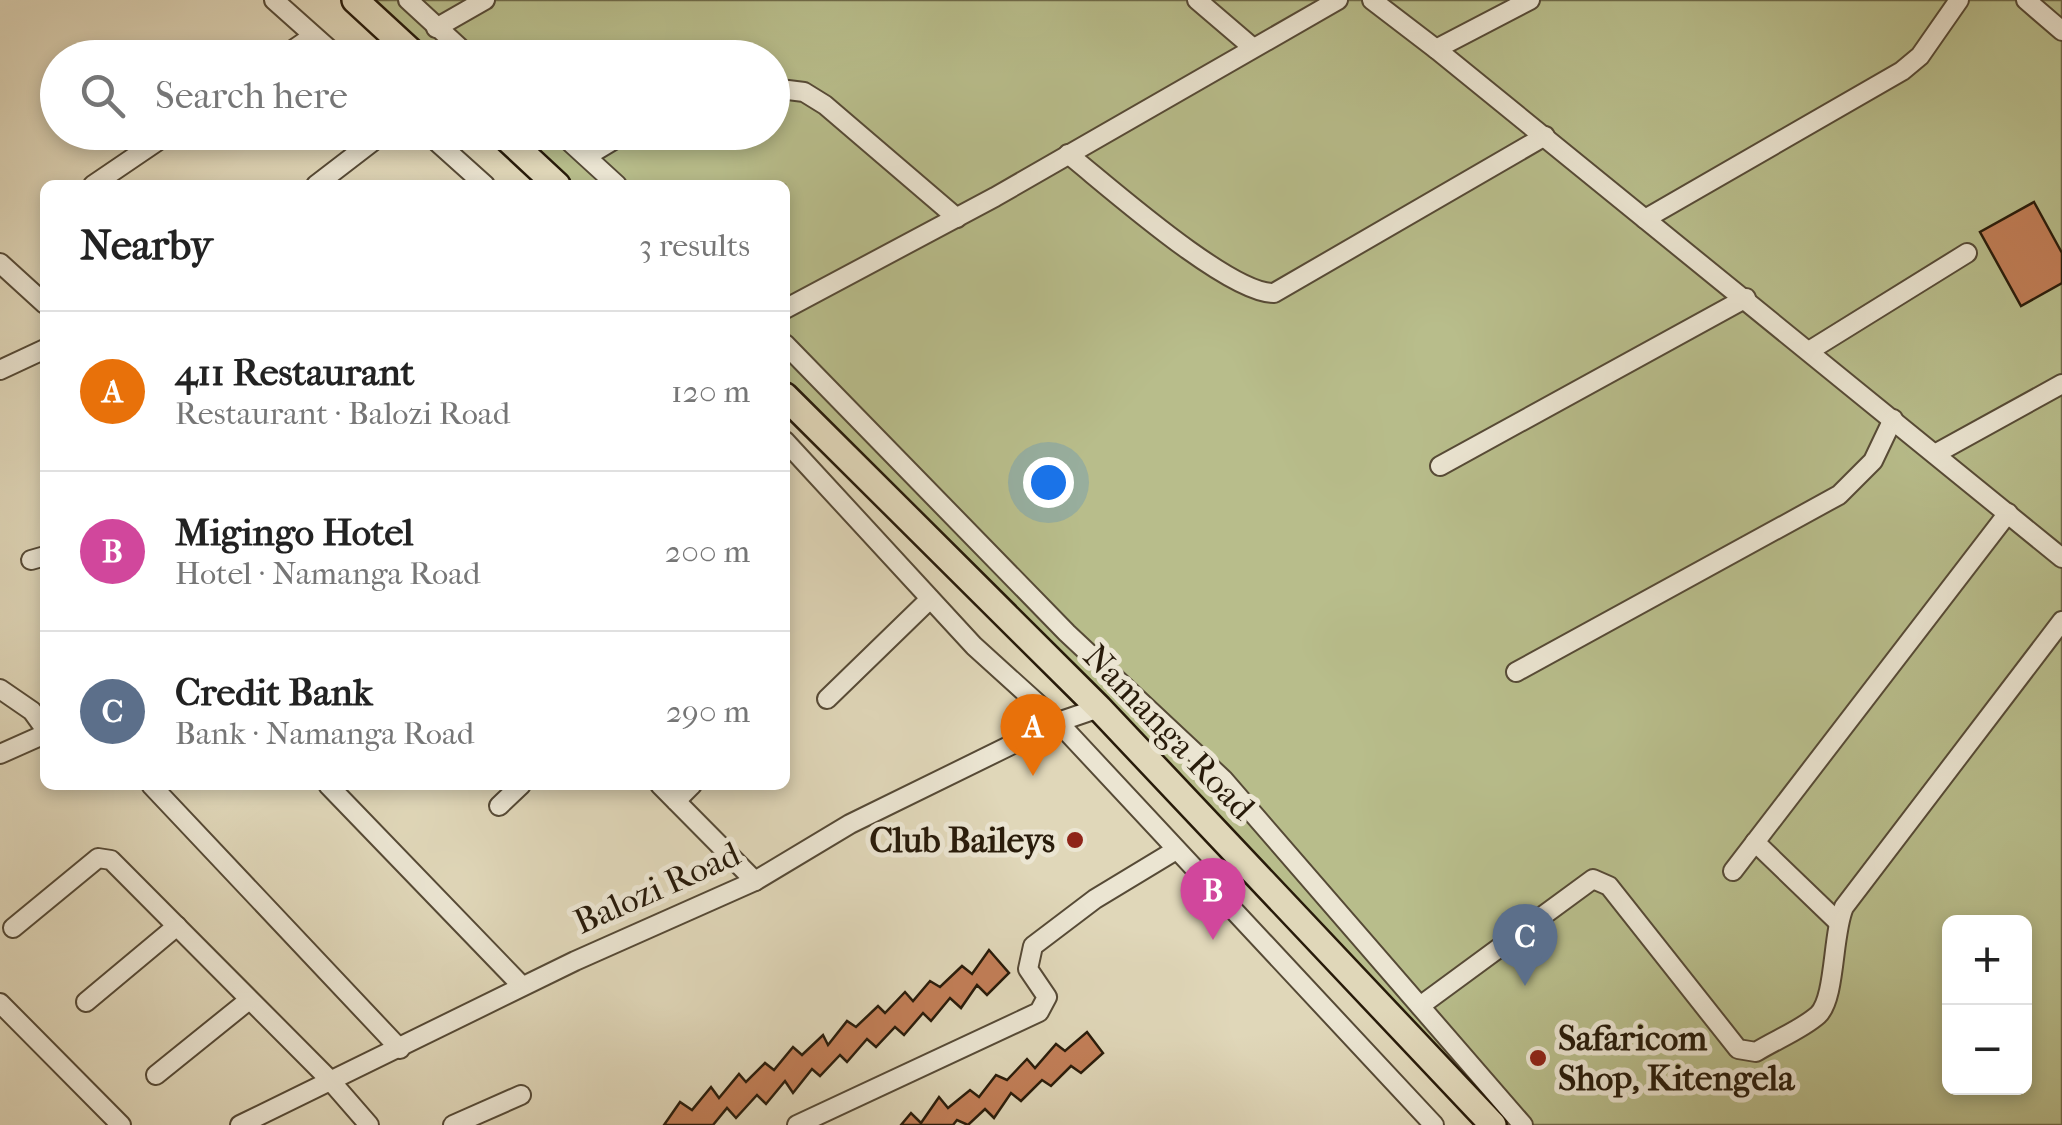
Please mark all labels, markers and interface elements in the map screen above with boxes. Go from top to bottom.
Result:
search box [40,40,790,150]
icon: search [75,68,130,123]
text: Search here [155,73,348,118]
text: Nearby [80,221,212,270]
text: 3 results [639,227,750,264]
text: 411 Restaurant [175,350,414,395]
text: A [102,373,123,410]
text: 120 m [671,373,750,410]
text: Restaurant · Balozi Road [175,395,510,432]
your location [1023,457,1074,508]
text: Migingo Hotel [175,510,414,555]
text: B [102,533,123,570]
text: 200 m [665,533,750,570]
text: Hotel · Namanga Road [175,555,480,592]
street label: Namanga Road [1075,636,1264,829]
text: Credit Bank [175,670,372,715]
text: C [102,693,123,730]
text: 290 m [666,693,750,730]
pin: A [1000,694,1066,776]
text: Bank · Namanga Road [175,715,474,752]
place label: Club Baileys [870,820,1055,861]
marker: Club Baileys [1064,829,1086,851]
street label: Balozi Road [568,833,747,943]
pin: B [1180,858,1246,940]
pin: C [1492,904,1558,986]
map controls [1942,915,2032,1095]
button: + [1942,915,2032,1005]
button: − [1942,1005,2032,1095]
place label: Safaricom Shop, Kitengela [1558,1018,1795,1099]
marker: Safaricom Shop, Kitengela [1527,1047,1549,1069]

